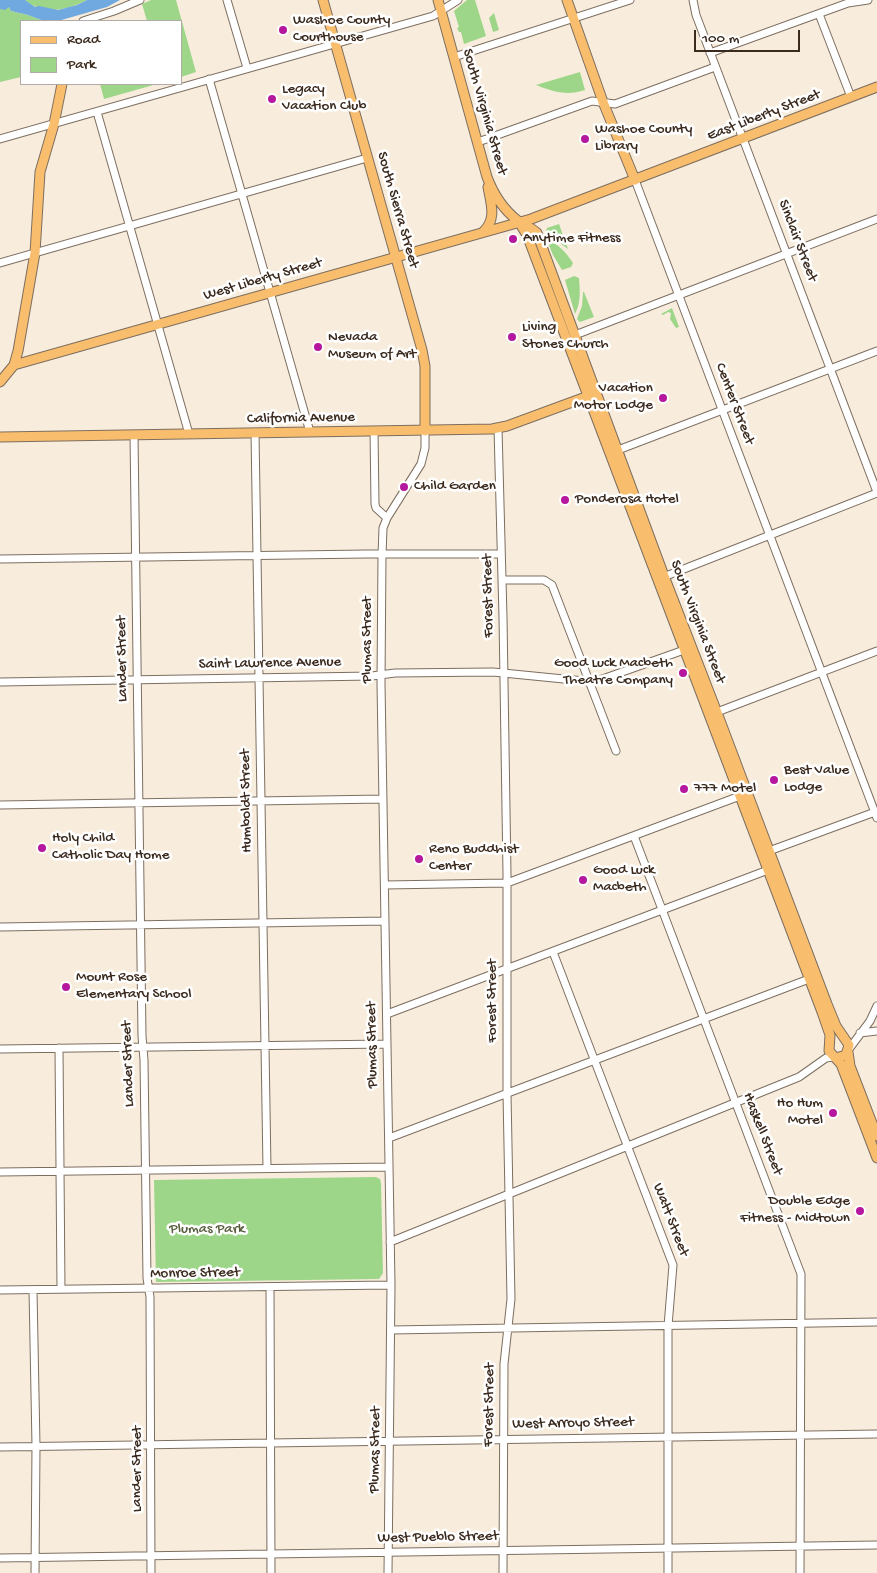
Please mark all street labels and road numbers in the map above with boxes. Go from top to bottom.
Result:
street label: South Virginia Street [457,47,511,177]
street label: East Liberty Street [705,86,823,146]
street label: South Sierra Street [372,150,422,270]
street label: Sinclair Street [773,198,821,284]
street label: West Liberty Street [202,254,324,306]
street label: Center Street [710,361,758,447]
street label: California Avenue [247,409,355,429]
street label: Forest Street [479,554,499,638]
street label: South Virginia Street [665,558,729,686]
street label: Plumas Street [359,597,377,683]
street label: Lander Street [113,616,133,702]
street label: Saint Lawrence Avenue [199,654,341,674]
street label: Humboldt Street [237,749,257,853]
street label: Forest Street [484,959,502,1043]
street label: Plumas Street [363,1002,383,1088]
street label: Lander Street [118,1021,140,1107]
street label: Haskell Street [738,1090,786,1178]
street label: Watt Street [648,1181,692,1259]
street label: Monroe Street [150,1264,240,1284]
street label: Forest Street [480,1363,500,1447]
street label: Plumas Street [366,1407,386,1493]
street label: West Arroyo Street [512,1414,634,1434]
street label: Lander Street [129,1426,147,1512]
street label: West Pueblo Street [377,1528,499,1548]

